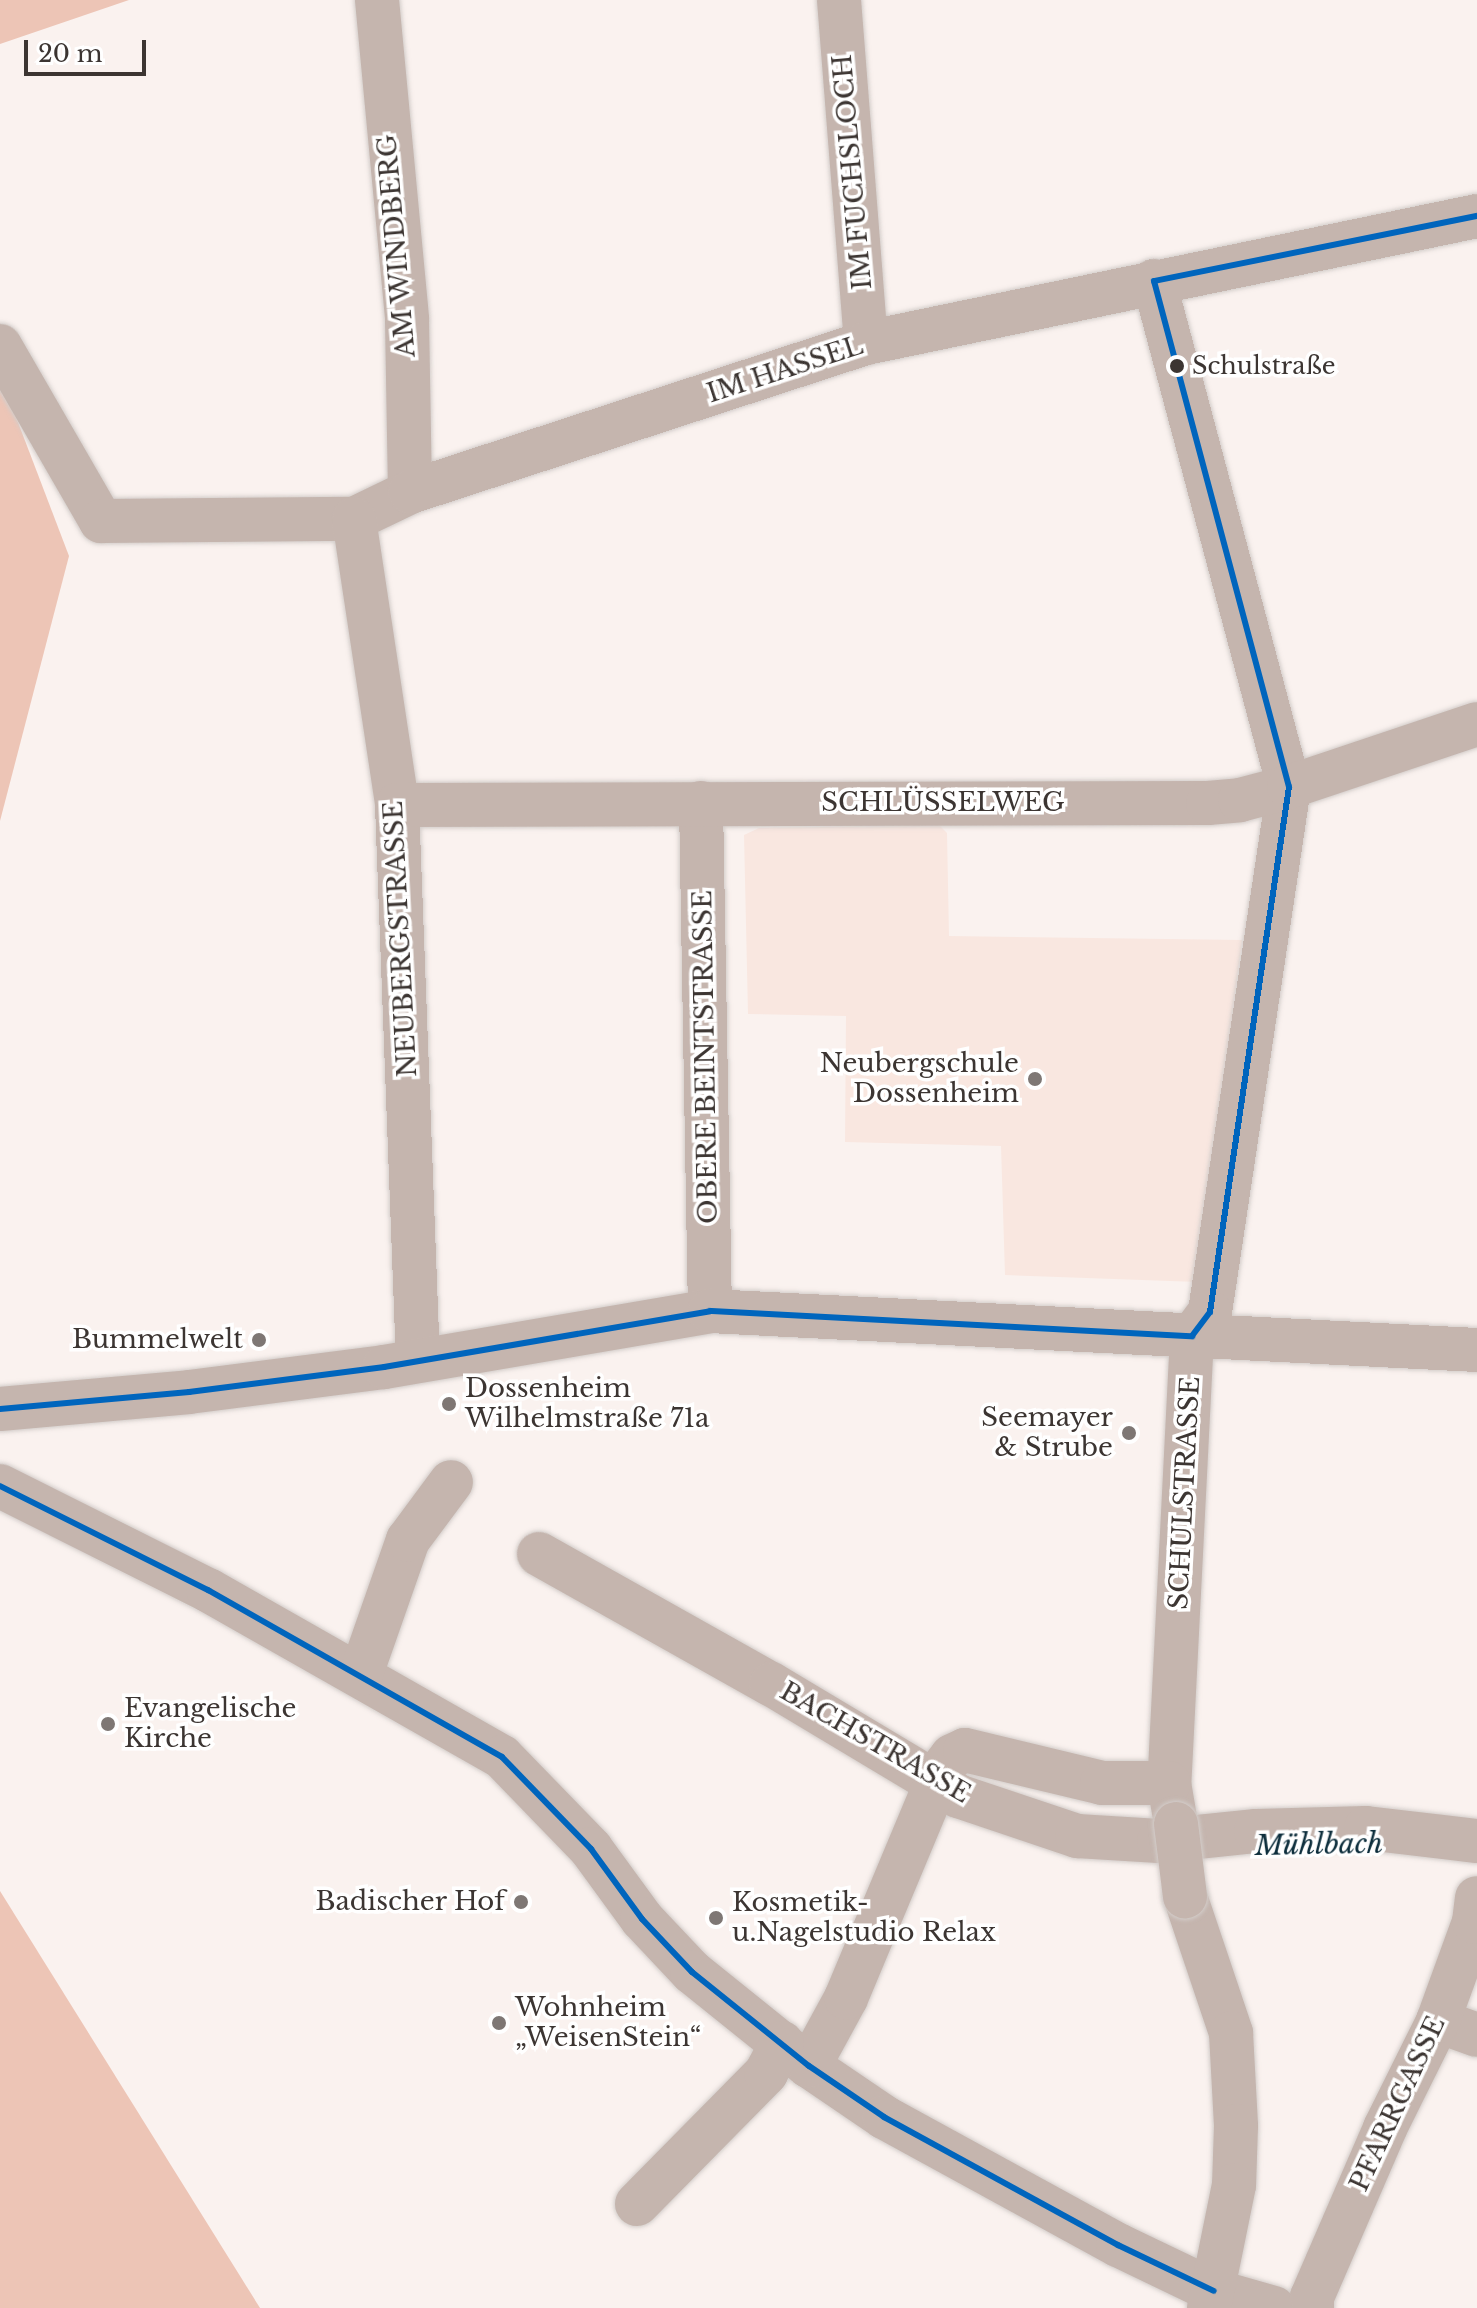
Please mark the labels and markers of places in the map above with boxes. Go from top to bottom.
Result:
place label: Schulstraße [1192,352,1336,380]
marker: Schulstraße [1169,358,1185,374]
place label: Neubergschule Dossenheim [820,1048,1019,1110]
marker: Neubergschule Dossenheim [1026,1070,1044,1088]
place label: Bummelwelt [72,1324,243,1356]
marker: Bummelwelt [250,1331,268,1349]
place label: Dossenheim Wilhelmstraße 71a [465,1373,709,1434]
marker: Dossenheim Wilhelmstraße 71a [440,1395,458,1413]
place label: Seemayer & Strube [981,1402,1113,1464]
marker: Seemayer & Strube [1120,1424,1138,1442]
place label: Evangelische Kirche [124,1693,296,1754]
marker: Evangelische Kirche [99,1715,117,1733]
place label: Badischer Hof [315,1886,505,1918]
place label: Kosmetik- u.Nagelstudio Relax [732,1887,996,1948]
marker: Badischer Hof [512,1893,530,1911]
marker: Kosmetik- u.Nagelstudio Relax [707,1909,725,1927]
place label: Wohnheim „WeisenStein“ [515,1992,701,2054]
marker: Wohnheim „WeisenStein“ [490,2014,508,2032]

